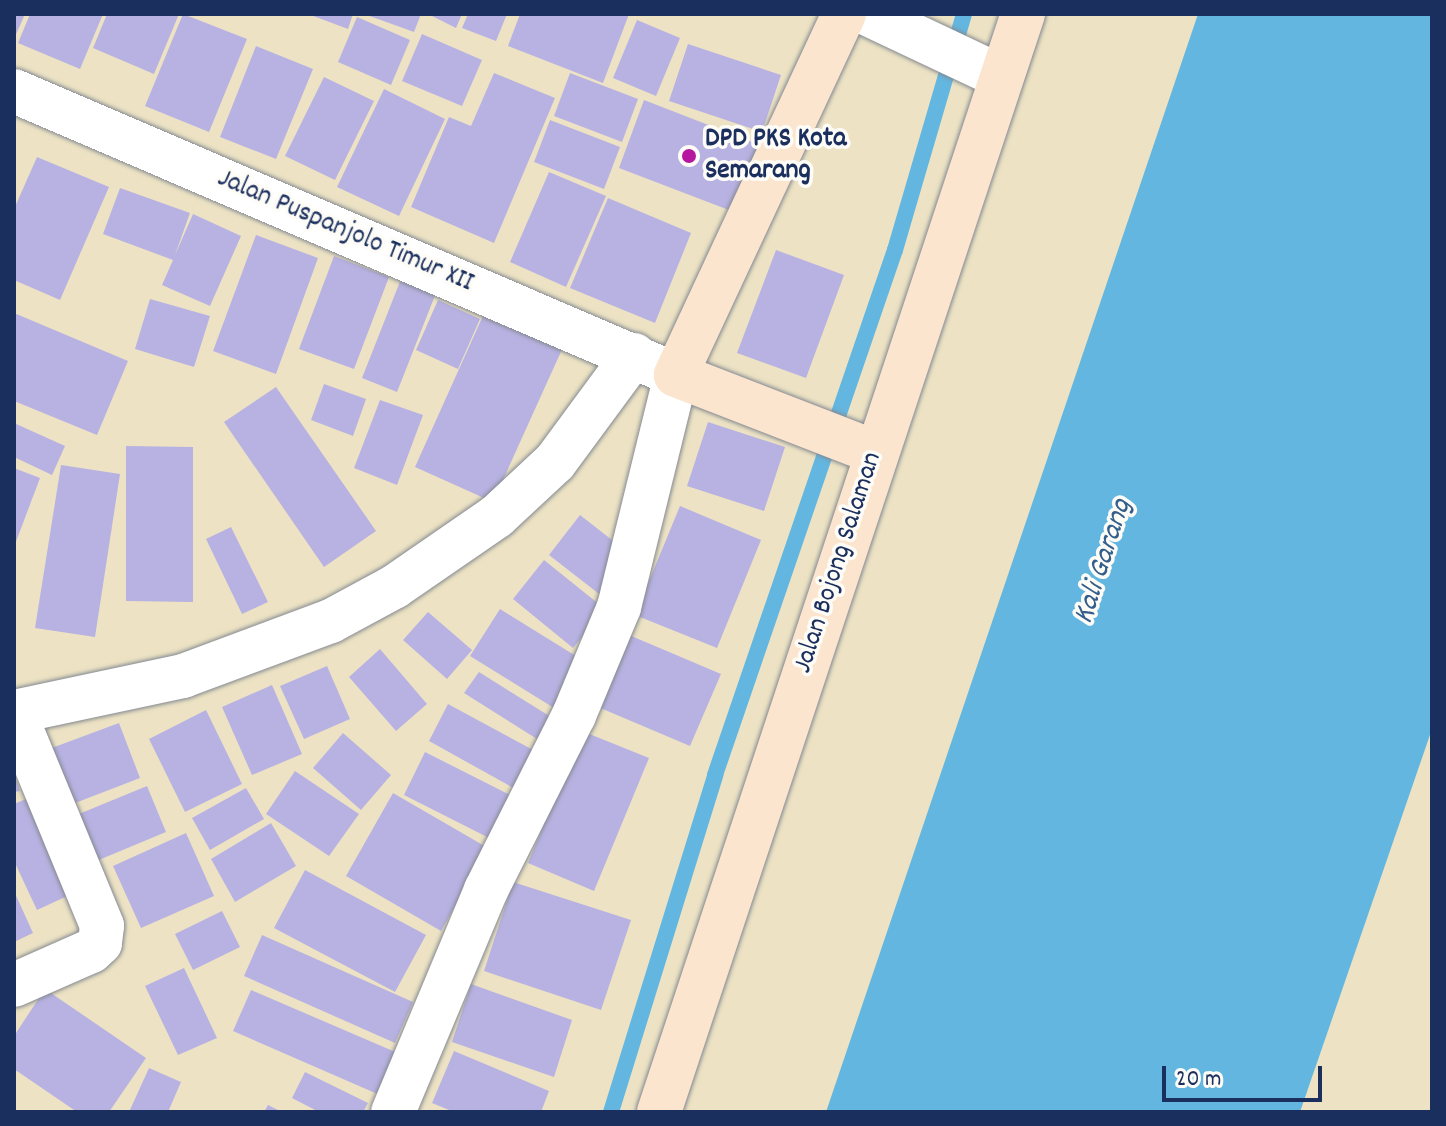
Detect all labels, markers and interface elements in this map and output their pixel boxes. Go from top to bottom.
place label: DPD PKS Kota Semarang [705,123,846,189]
marker: DPD PKS Kota Semarang [680,147,698,165]
street label: Jalan Puspanjolo Timur XII [212,163,478,301]
street label: Jalan Bojong Salaman [787,448,891,678]
water label: Kali Garang [1068,495,1142,629]
scale bar [1166,1050,1326,1100]
text: 20 m [1176,1063,1222,1097]

